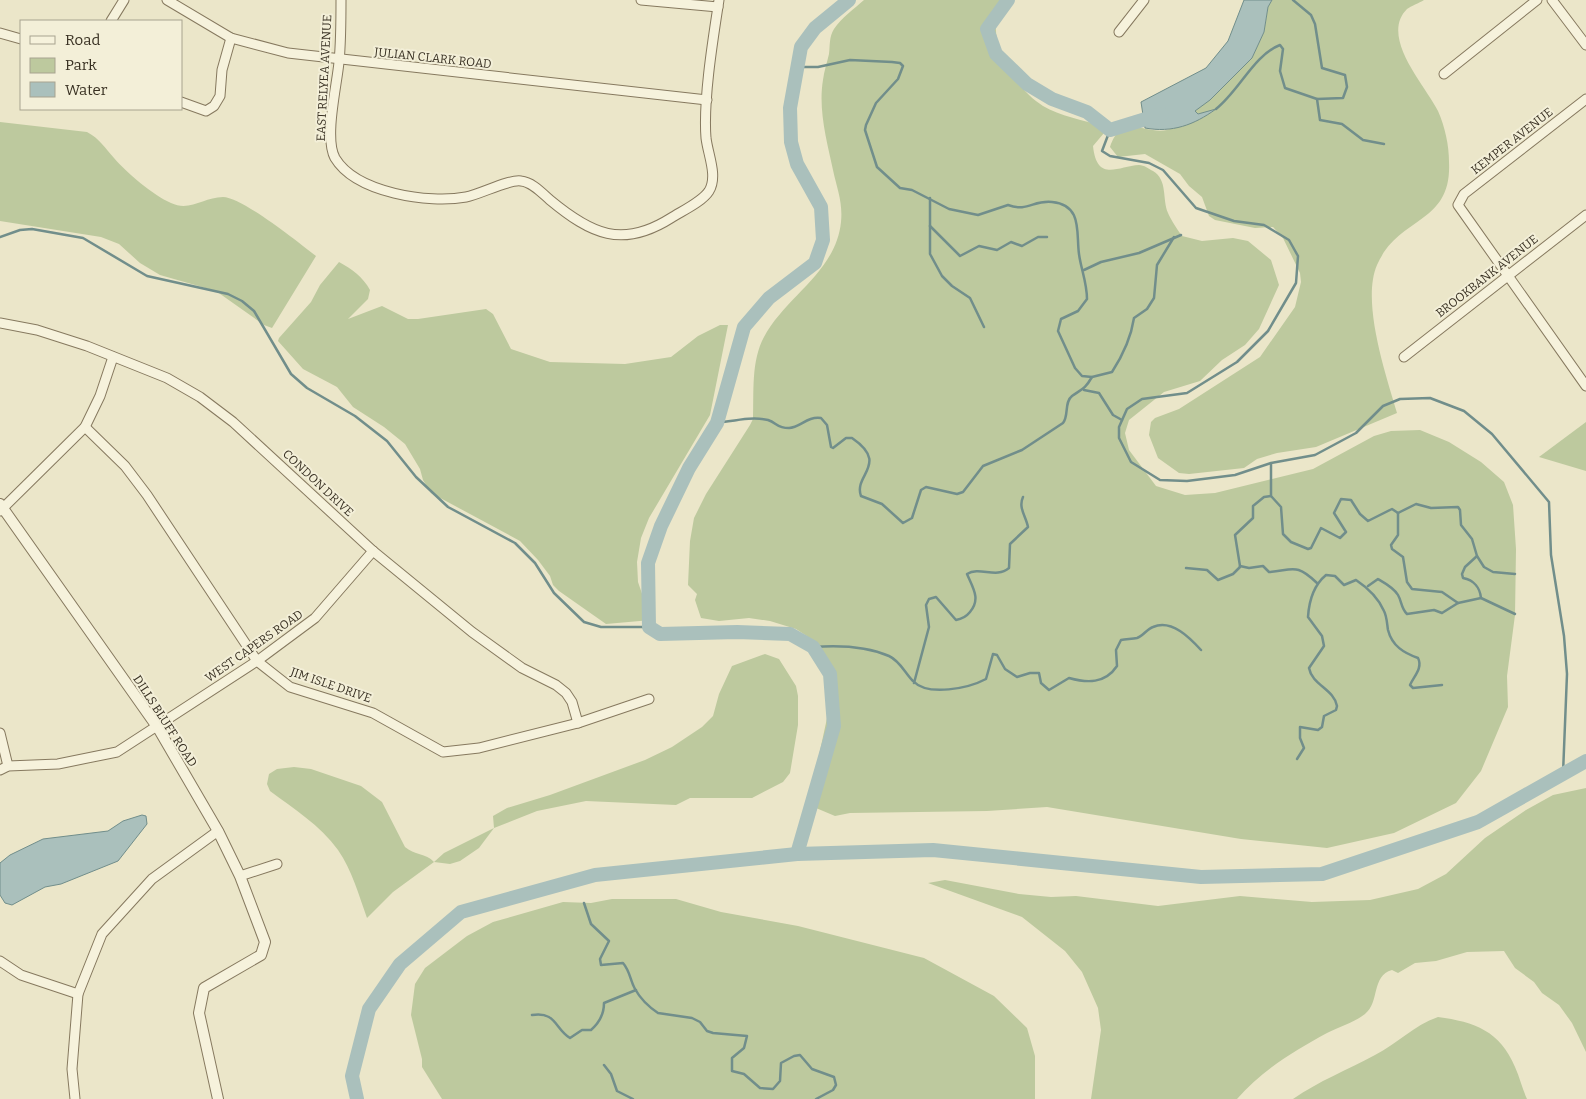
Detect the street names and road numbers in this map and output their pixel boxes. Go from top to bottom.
street label: EAST RELYEA AVENUE [314,14,334,142]
street label: JULIAN CLARK ROAD [373,45,492,71]
street label: KEMPER AVENUE [1468,105,1556,177]
street label: BROOKBANK AVENUE [1433,232,1541,320]
street label: CONDON DRIVE [280,447,356,519]
street label: WEST CAPERS ROAD [202,607,306,685]
street label: JIM ISLE DRIVE [288,664,373,705]
street label: DILLS BLUFF ROAD [130,673,200,769]

